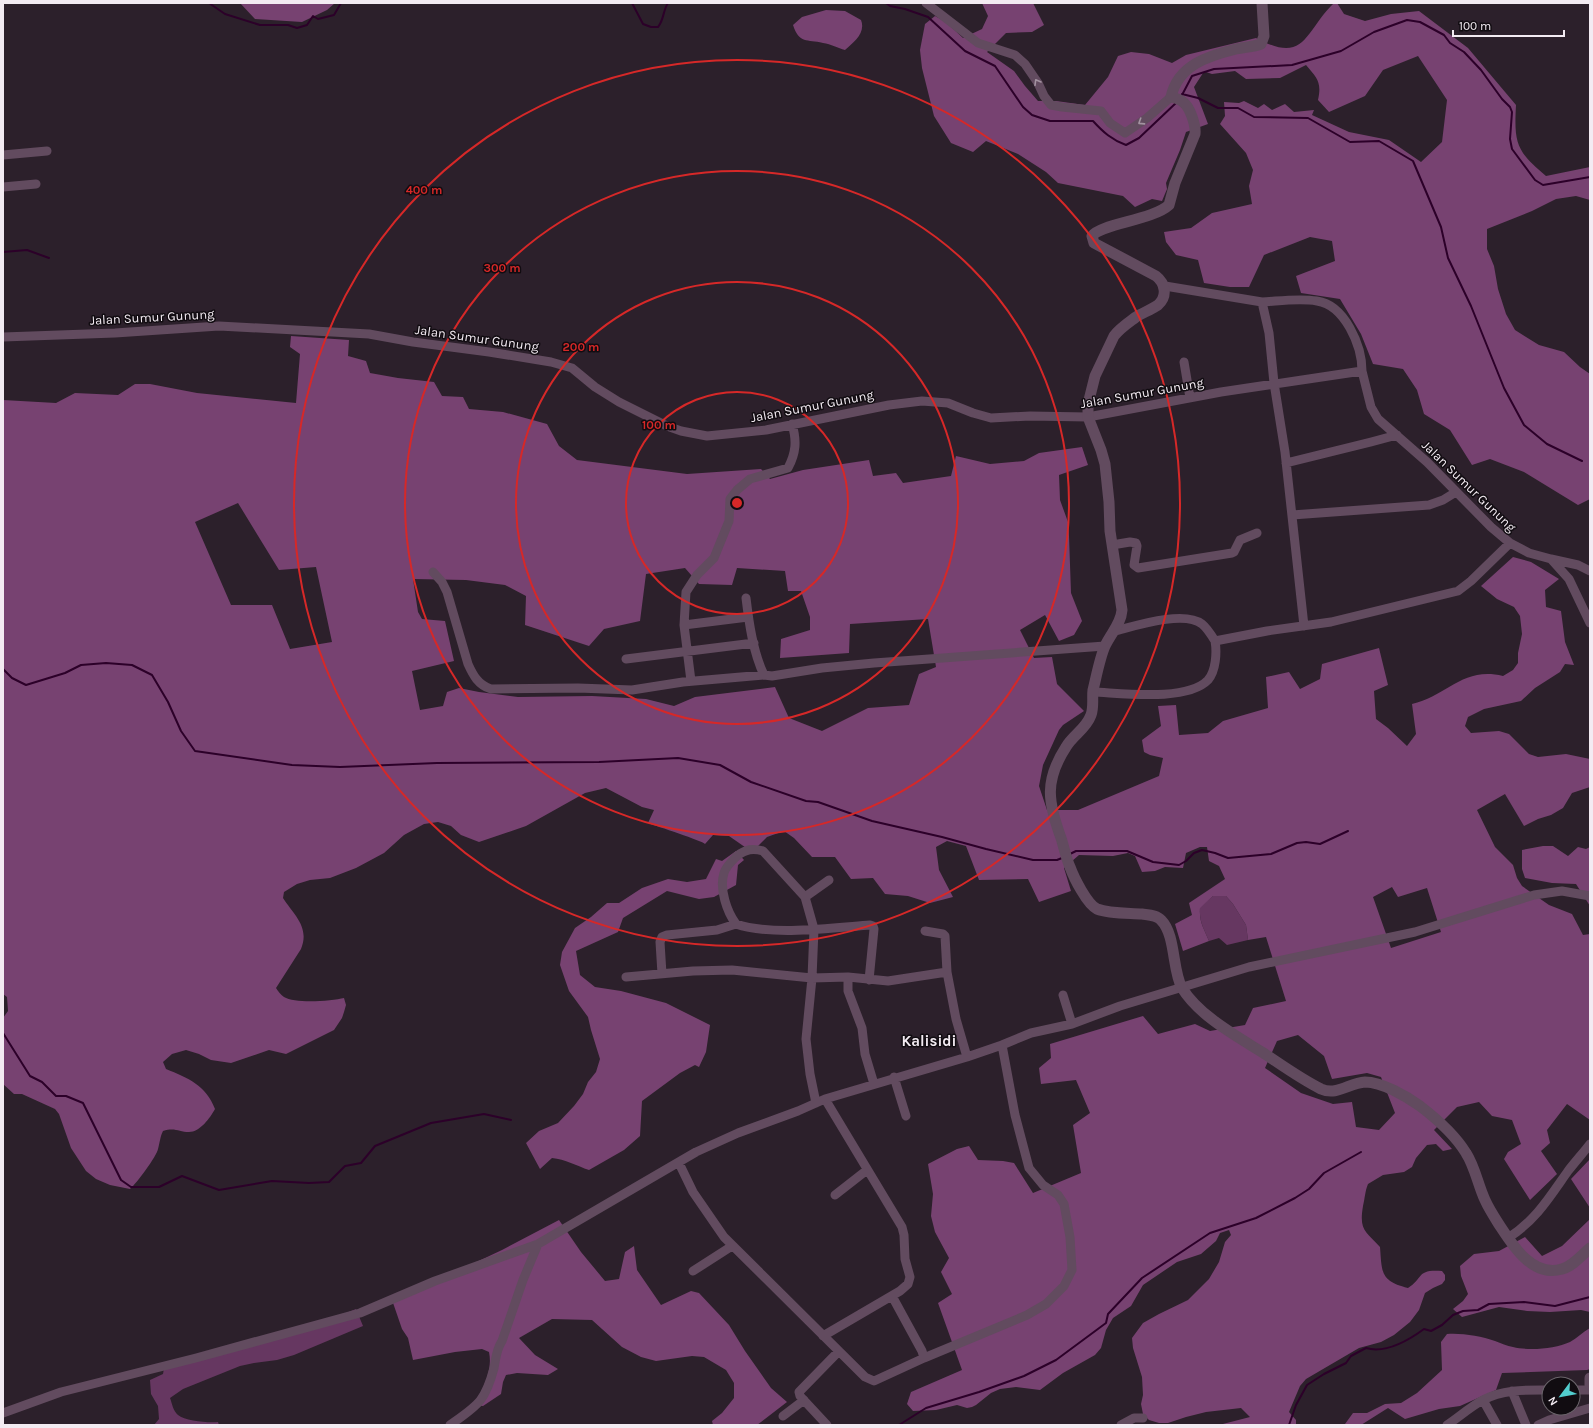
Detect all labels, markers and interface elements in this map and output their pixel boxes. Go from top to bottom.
scale bar [1453,12,1564,38]
text: 100 m [1459,19,1491,33]
one-way arrow [1034,79,1041,86]
one-way arrow [1139,117,1146,124]
text: 400 m [406,183,442,197]
text: 300 m [483,261,521,275]
street label: Jalan Sumur Gunung [89,306,215,328]
street label: Jalan Sumur Gunung [414,322,541,354]
text: 200 m [563,340,599,354]
street label: Jalan Sumur Gunung [1079,375,1205,411]
street label: Jalan Sumur Gunung [749,387,875,425]
text: 100 m [642,418,676,432]
street label: Jalan Sumur Gunung [1419,437,1520,535]
centre of rings [730,496,744,510]
district label: Kalisidi [901,1032,957,1050]
north arrow [1541,1376,1581,1416]
text: N [1545,1394,1561,1408]

